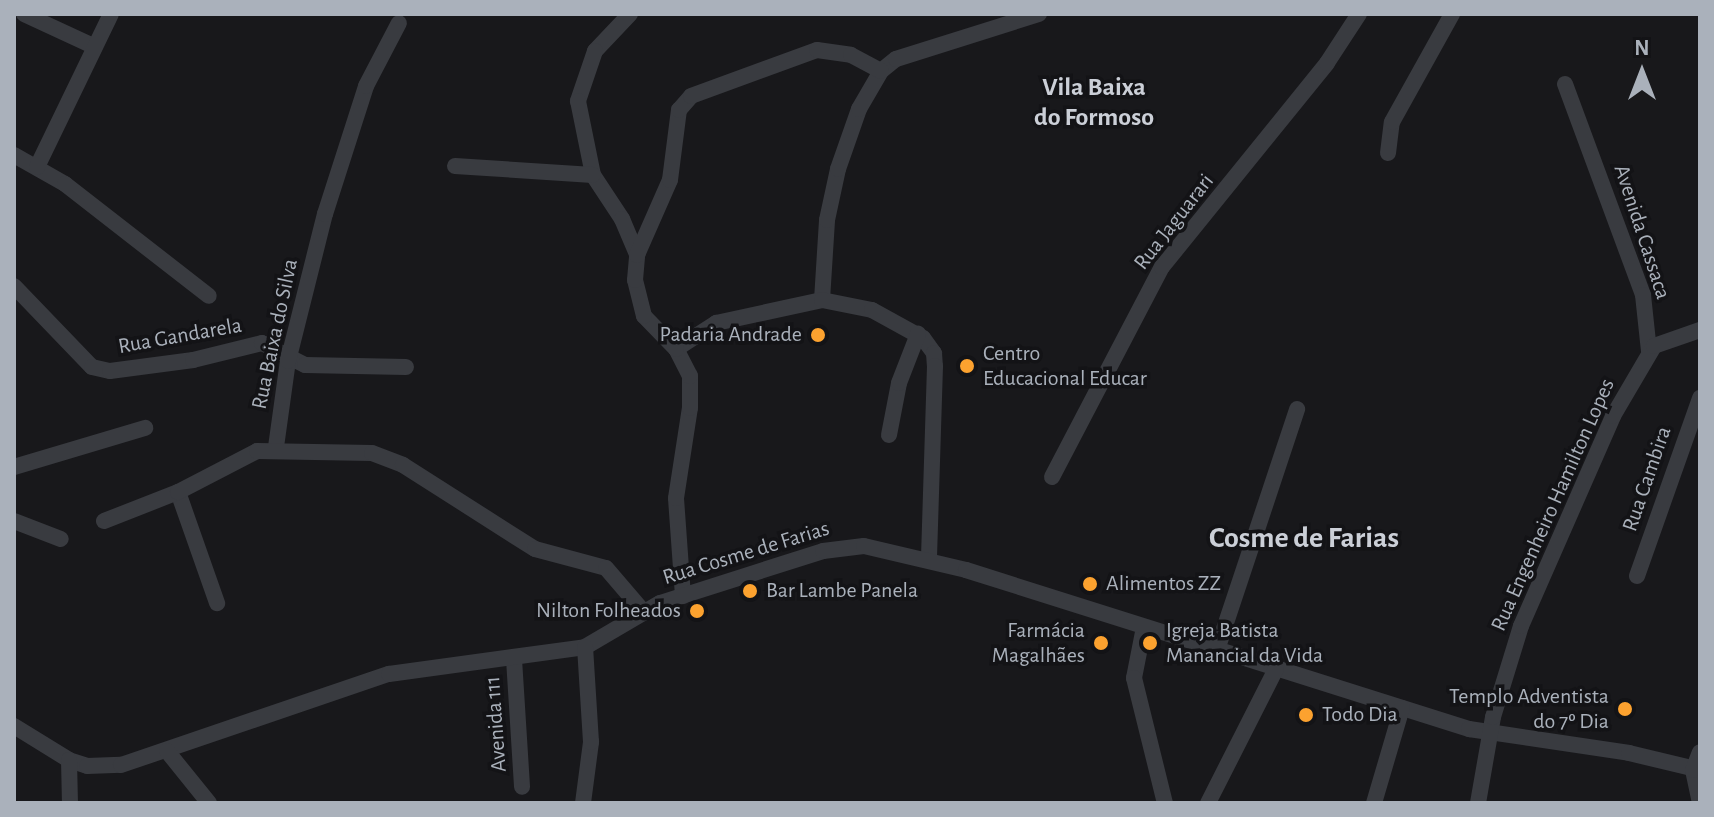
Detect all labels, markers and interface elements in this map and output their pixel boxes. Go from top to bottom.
north arrow [1602,32,1682,112]
text: N [1634,37,1650,59]
district label: Vila Baixa do Formoso [1034,72,1154,134]
street label: Avenida Cassaca [1608,161,1676,303]
street label: Rua Jaguarari [1128,169,1220,275]
street label: Rua Baixa do Silva [246,256,304,412]
street label: Rua Gandarela [116,312,244,360]
place label: Padaria Andrade [660,322,802,348]
marker: Padaria Andrade [809,326,827,344]
place label: Centro Educacional Educar [983,340,1147,392]
marker: Centro Educacional Educar [958,357,976,375]
street label: Rua Engenheiro Hamilton Lopes [1485,375,1621,635]
street label: Rua Cambira [1617,423,1677,535]
street label: Rua Cosme de Farias [659,515,833,591]
district label: Cosme de Farias [1209,520,1399,556]
place label: Alimentos ZZ [1106,571,1221,597]
marker: Alimentos ZZ [1081,575,1099,593]
place label: Bar Lambe Panela [766,578,918,604]
marker: Bar Lambe Panela [741,582,759,600]
place label: Nilton Folheados [536,598,681,624]
marker: Nilton Folheados [688,602,706,620]
place label: Farmácia Magalhães [992,617,1085,668]
place label: Igreja Batista Manancial da Vida [1166,617,1323,668]
marker: Farmácia Magalhães [1092,634,1110,652]
marker: Igreja Batista Manancial da Vida [1141,634,1159,652]
street label: Avenida 111 [479,675,513,773]
place label: Templo Adventista do 7º Dia [1449,683,1609,734]
marker: Templo Adventista do 7º Dia [1616,700,1634,718]
place label: Todo Dia [1322,702,1398,728]
marker: Todo Dia [1297,706,1315,724]

